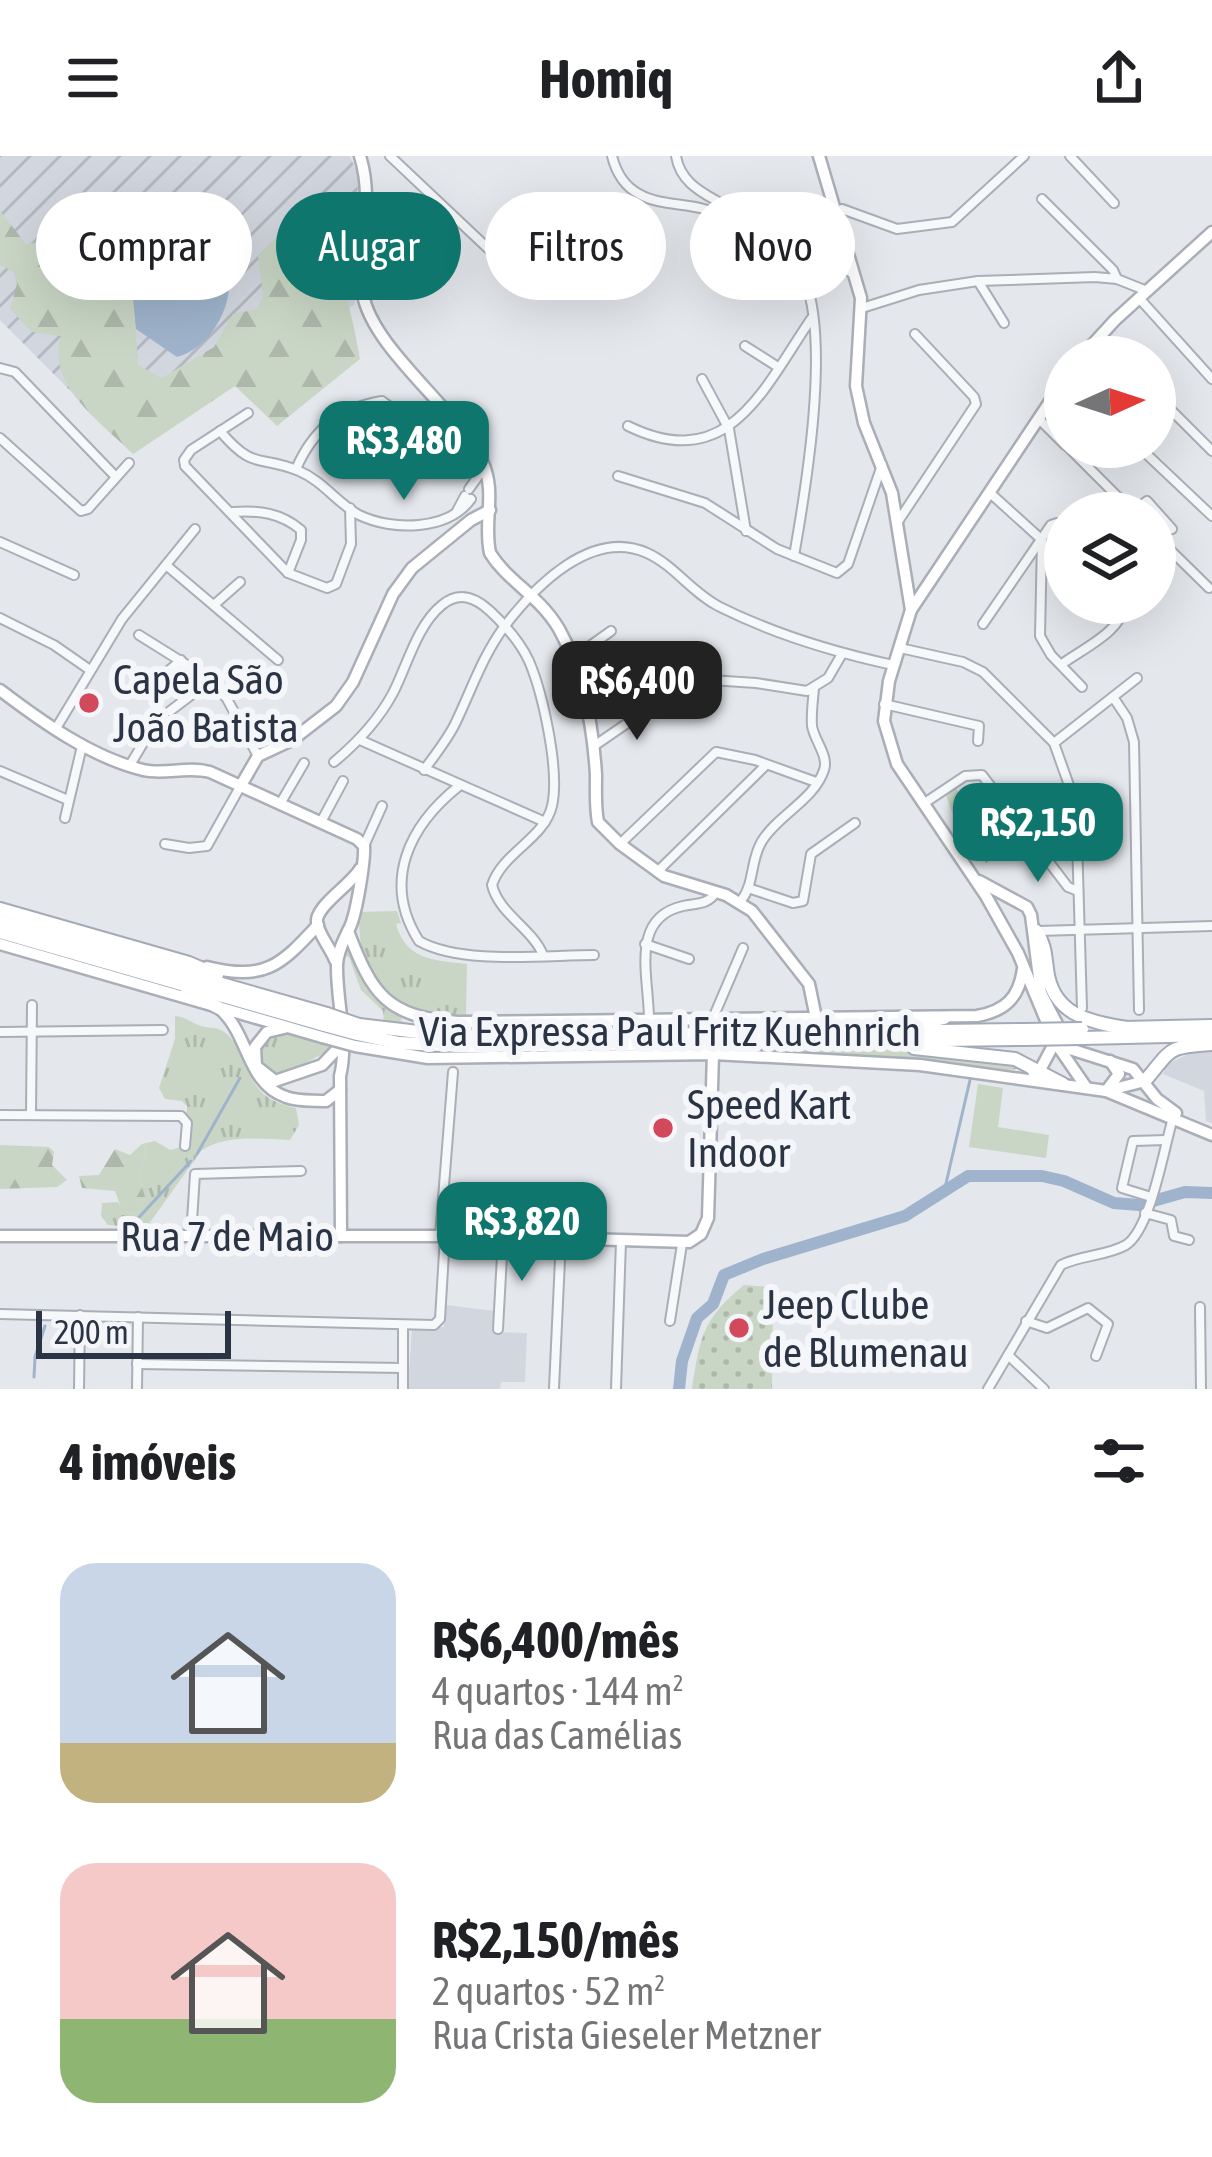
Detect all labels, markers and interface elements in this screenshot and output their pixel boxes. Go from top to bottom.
icon: menu [60,45,126,111]
icon: share [1086,45,1152,111]
text: Homiq [539,48,673,109]
chip: Comprar [36,192,252,300]
chip: Alugar [276,192,461,300]
chip: Filtros [485,192,666,300]
chip: Novo [690,192,855,300]
north arrow [1044,336,1176,468]
map controls [1044,336,1176,624]
pin: R$3,480 [293,401,515,503]
text: R$3,480 [346,418,462,462]
button: layers [1044,492,1176,624]
pin: R$6,400 [526,641,748,743]
place label: Capela São João Batista [113,655,299,751]
text: R$6,400 [579,658,695,702]
marker: Capela São João Batista [76,690,102,716]
pin: R$2,150 [927,783,1149,885]
text: R$2,150 [980,800,1096,844]
street label: Via Expressa Paul Fritz Kuehnrich [419,1007,921,1055]
place label: Speed Kart Indoor [687,1080,851,1176]
marker: Speed Kart Indoor [650,1115,676,1141]
pin: R$3,820 [411,1182,633,1284]
text: R$3,820 [464,1199,580,1243]
street label: Rua 7 de Maio [120,1212,334,1260]
place label: Jeep Clube de Blumenau [763,1280,969,1376]
scale bar [36,1305,231,1358]
text: 200 m [54,1313,129,1351]
marker: Jeep Clube de Blumenau [726,1315,752,1341]
icon: filters [1086,1428,1152,1494]
text: 4 imóveis [60,1432,236,1491]
text: R$6,400/mês [432,1610,679,1669]
icon: home [156,1611,300,1755]
text: 4 quartos · 144 m² [432,1669,684,1713]
text: Rua das Camélias [432,1713,682,1757]
text: R$2,150/mês [432,1910,679,1969]
icon: home [156,1911,300,2055]
text: 2 quartos · 52 m² [432,1969,665,2013]
text: Rua Crista Gieseler Metzner [432,2013,821,2057]

